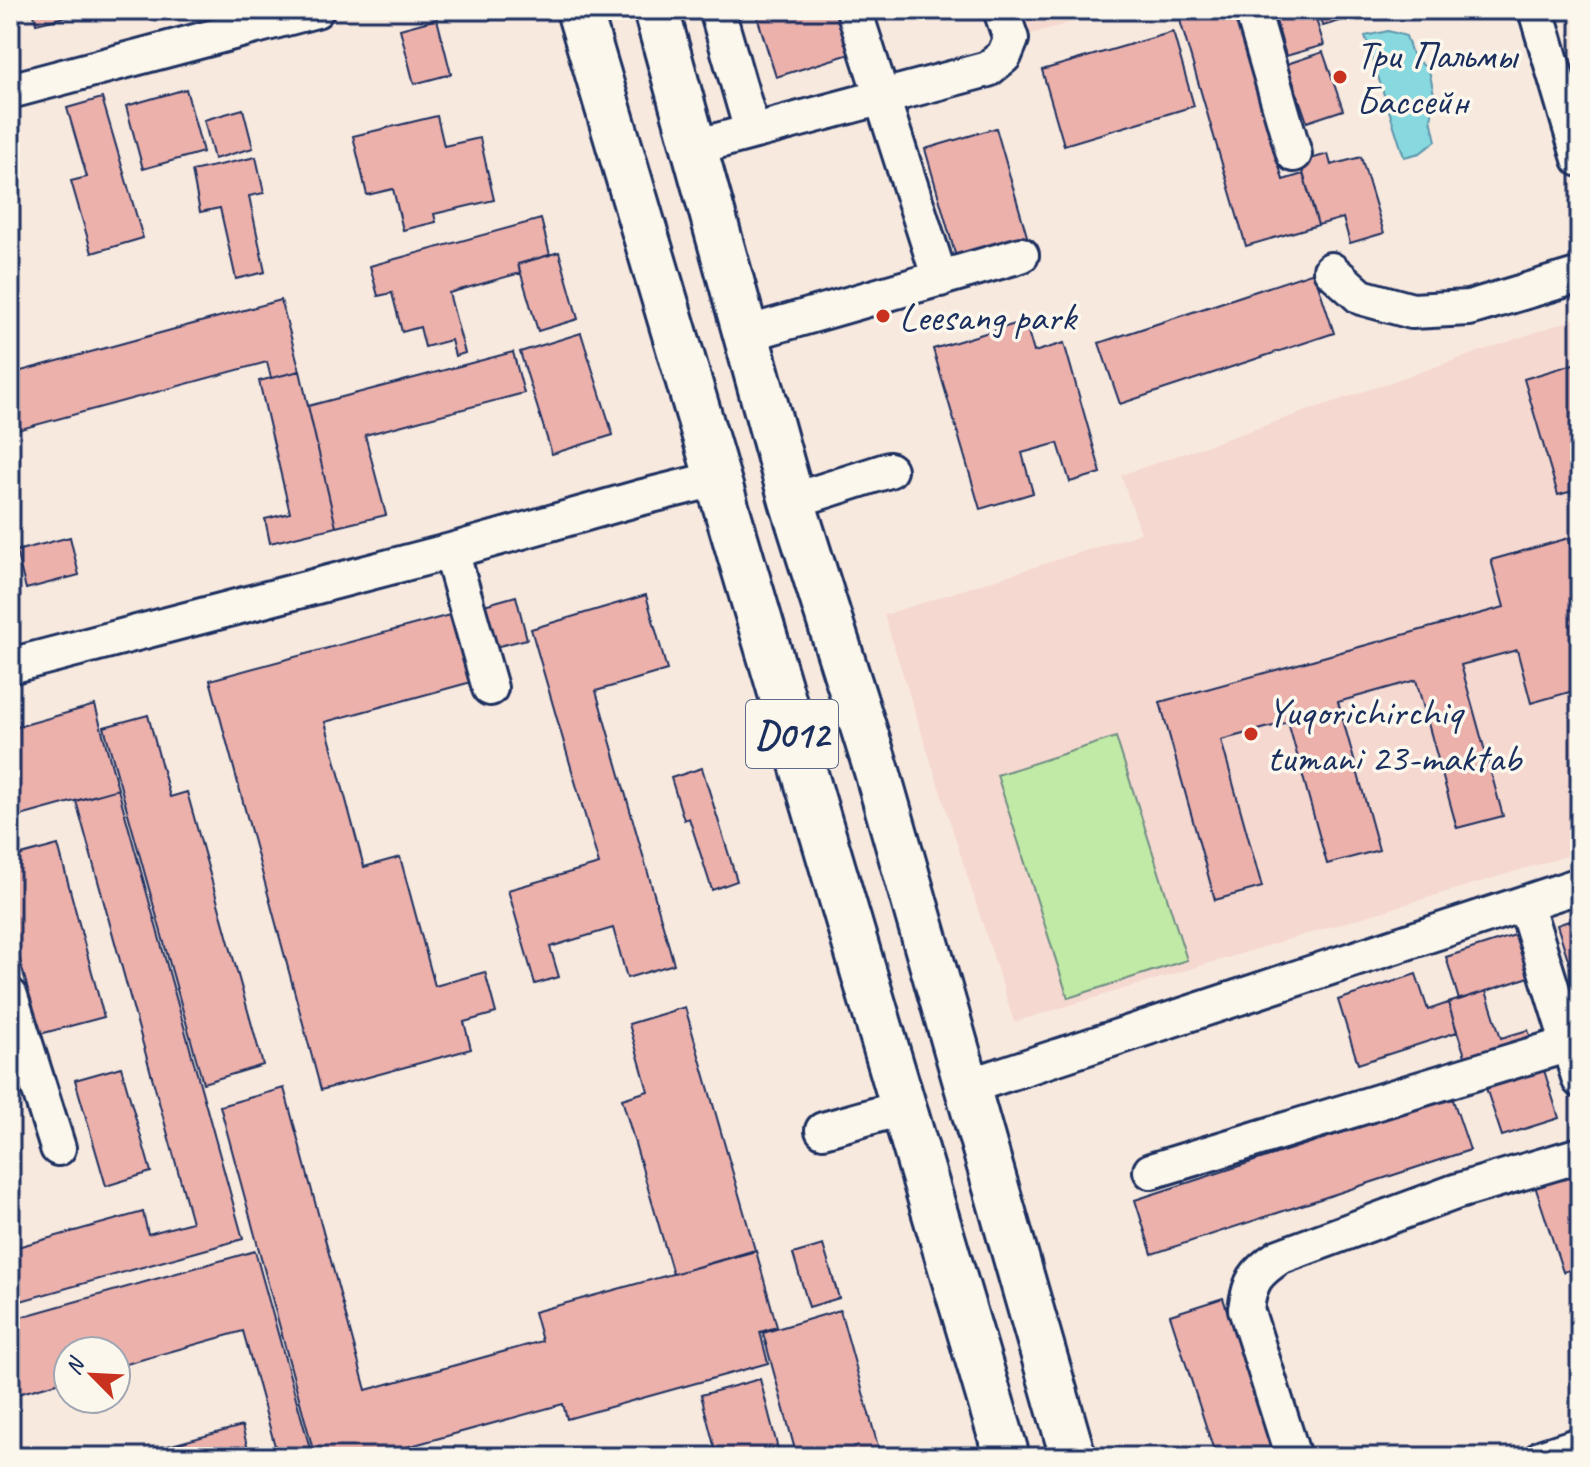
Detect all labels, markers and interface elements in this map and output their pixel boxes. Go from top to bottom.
place label: Три Пальмы Бассейн [1356,30,1519,126]
marker: Три Пальмы Бассейн [1331,68,1349,86]
place label: Leesang park [899,292,1078,342]
marker: Leesang park [874,307,892,325]
place label: Yuqorichirchiq tumani 23-maktab [1267,687,1524,783]
road number: D012 [746,700,838,768]
marker: Yuqorichirchiq tumani 23-maktab [1242,725,1260,743]
north arrow [52,1335,132,1415]
text: N [59,1352,92,1379]

